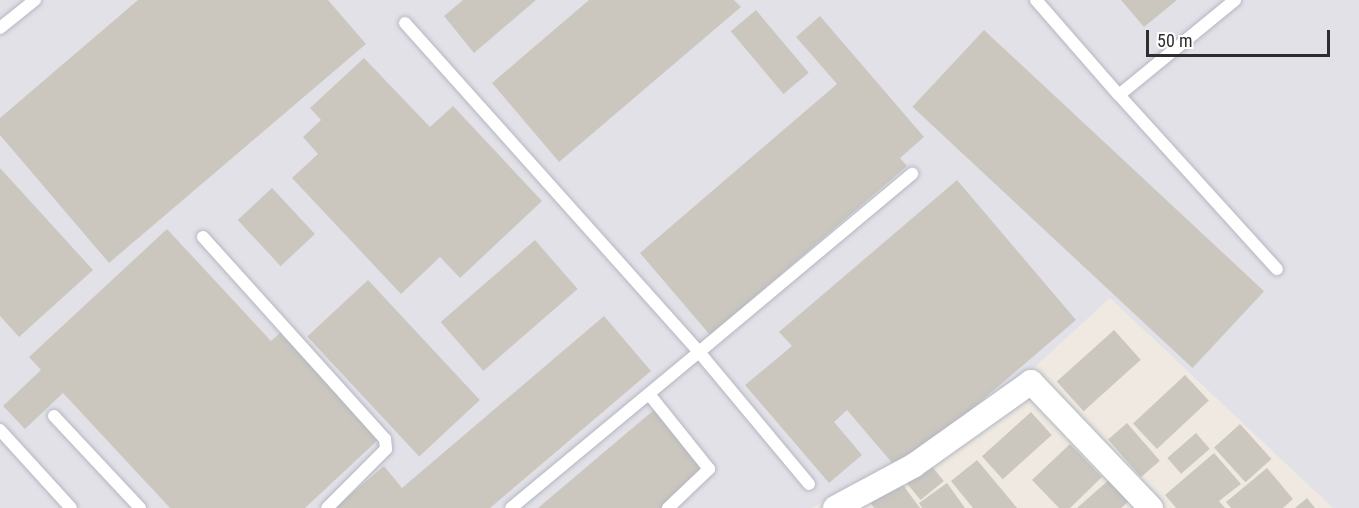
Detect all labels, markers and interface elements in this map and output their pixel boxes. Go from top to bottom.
scale bar [1149,18,1334,56]
text: 50 m [1157,30,1192,51]

